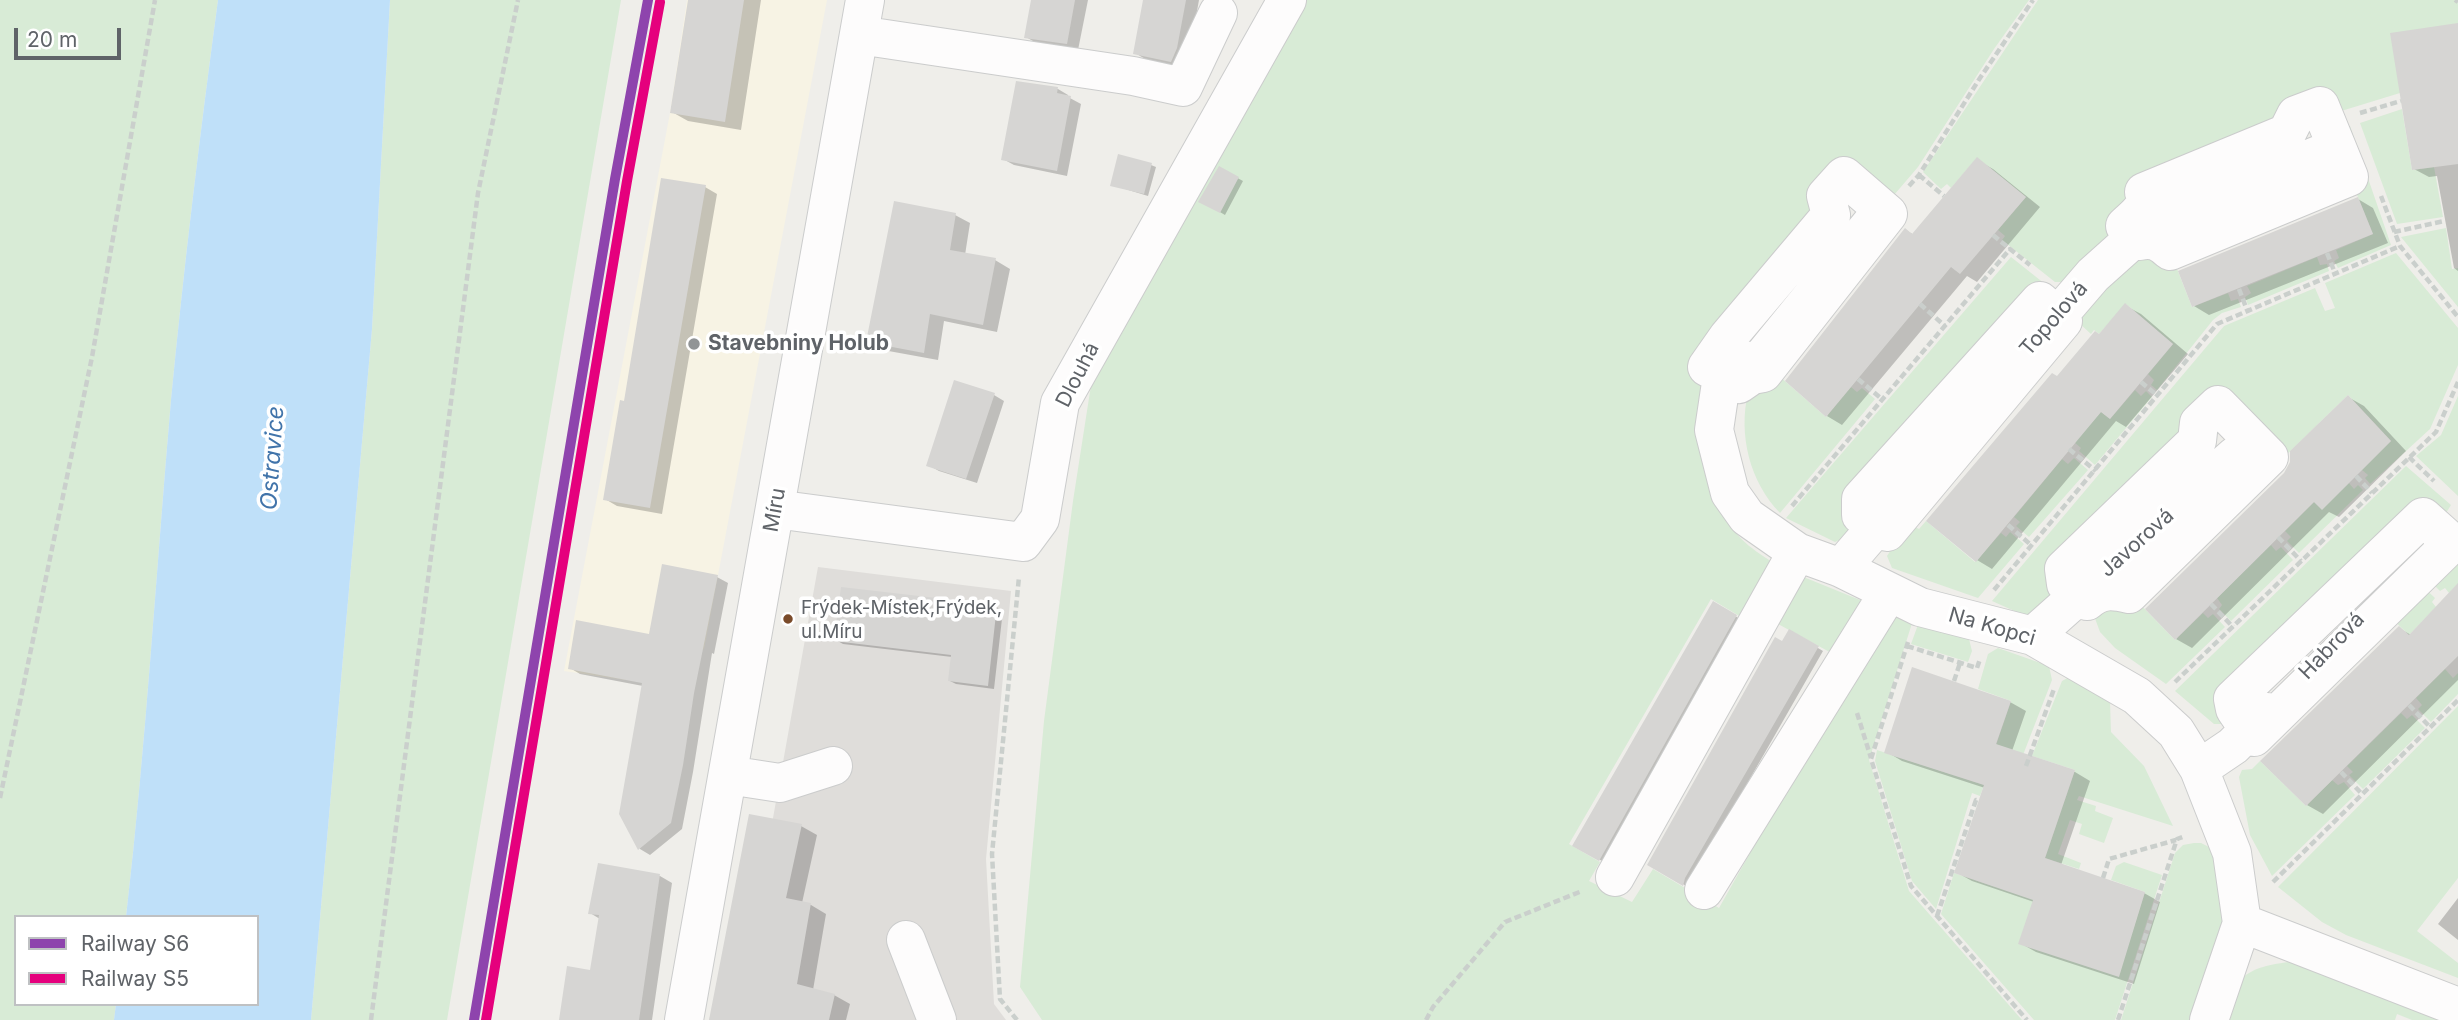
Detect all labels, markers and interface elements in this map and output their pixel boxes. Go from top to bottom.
scale bar [18,14,124,58]
text: 20 m [27,27,77,52]
street label: Topolová [2015,277,2093,361]
place label: Stavebniny Holub [708,331,889,357]
marker: Stavebniny Holub [686,336,702,352]
street label: Dlouhá [1051,338,1105,412]
water label: Ostravice [256,405,290,511]
street label: Míru [759,486,791,534]
street label: Javorová [2095,503,2179,583]
place label: Frýdek-Místek,Frýdek, ul.Míru [801,597,1002,641]
street label: Na Kopci [1946,603,2038,651]
street label: Habrová [2294,607,2370,685]
marker: Frýdek-Místek,Frýdek, ul.Míru [781,612,795,626]
legend [14,915,259,1006]
text: Railway S6 [81,931,189,956]
text: Railway S5 [81,966,189,991]

